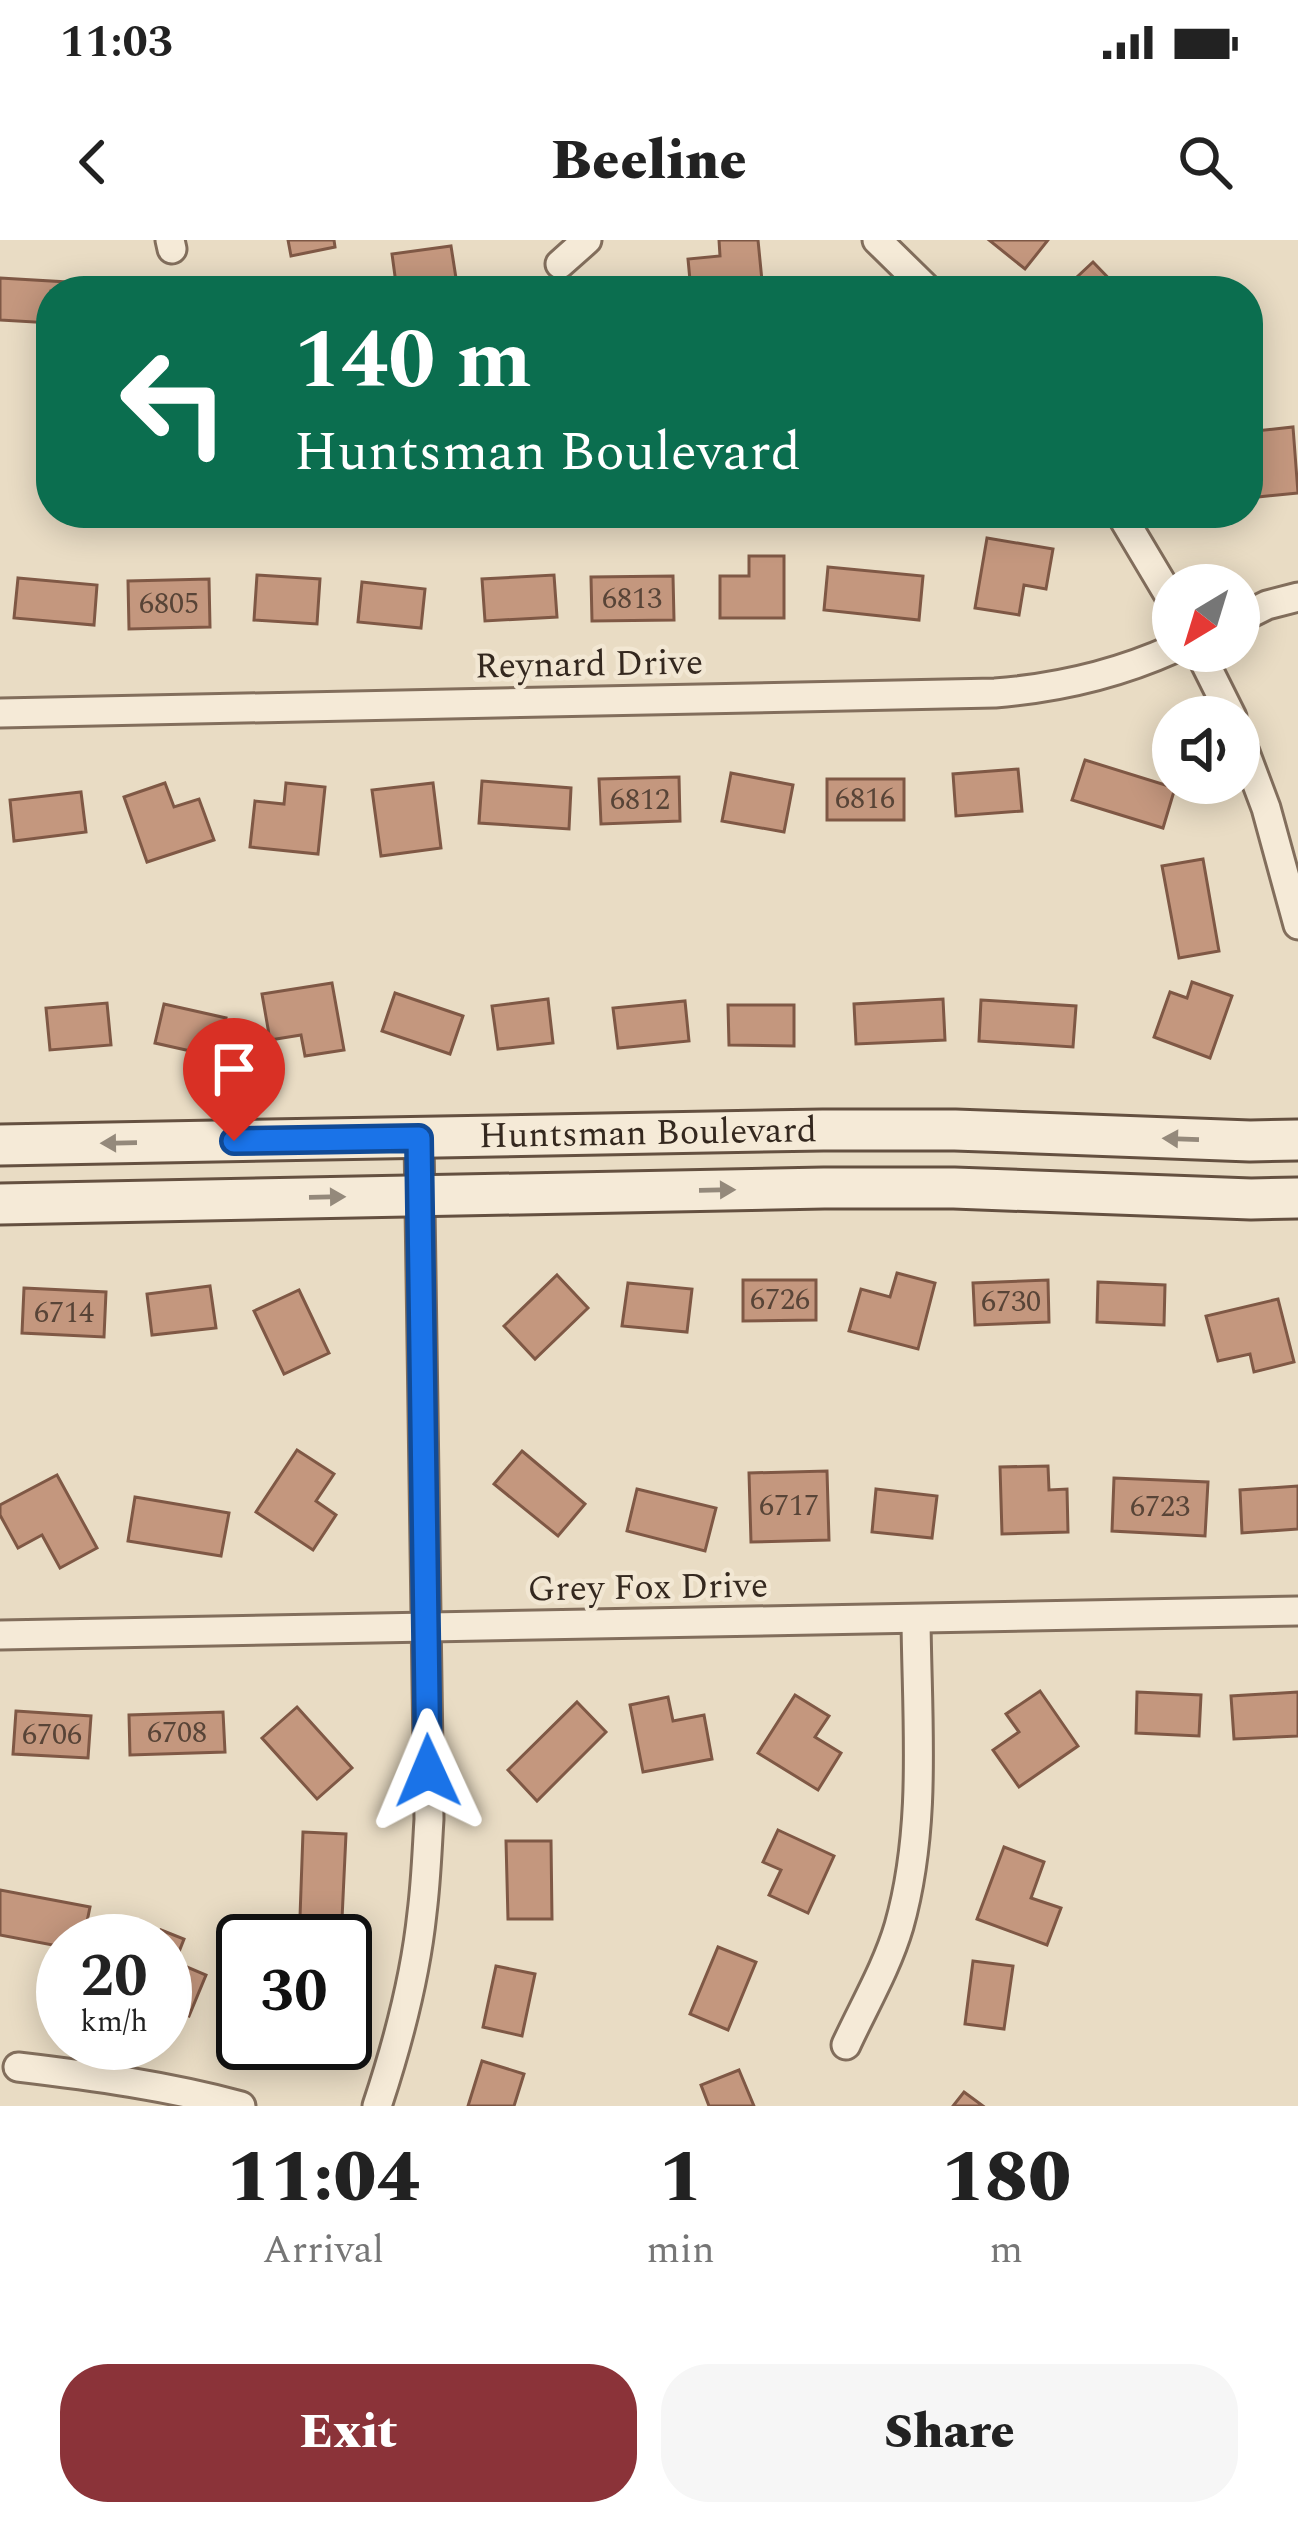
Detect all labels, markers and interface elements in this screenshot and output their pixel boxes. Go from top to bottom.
text: 11:03 [60,8,173,77]
text: Beeline [551,121,747,203]
icon: back [60,129,126,195]
icon: search [1172,129,1238,195]
text: 140 m [294,297,532,425]
icon: left [96,324,252,480]
text: Huntsman Boulevard [294,412,801,494]
north arrow [1152,564,1260,672]
map controls [1152,564,1260,804]
house number: 6813 [602,576,662,622]
house number: 6805 [139,581,199,627]
street label: Reynard Drive [474,636,704,694]
button: sound [1152,696,1260,804]
house number: 6816 [835,776,895,822]
house number: 6812 [610,777,670,823]
pin [183,1018,285,1141]
icon: arrive [201,1036,267,1102]
street label: Huntsman Boulevard [478,1103,817,1164]
one-way arrow [1161,1129,1199,1148]
one-way arrow [99,1133,137,1153]
one-way arrow [699,1181,737,1200]
one-way arrow [309,1188,347,1207]
house number: 6726 [750,1277,810,1323]
house number: 6730 [981,1279,1041,1325]
house number: 6714 [34,1290,94,1336]
house number: 6717 [759,1483,819,1529]
house number: 6723 [1130,1484,1190,1530]
street label: Grey Fox Drive [527,1558,769,1618]
position arrow [365,1708,491,1834]
house number: 6708 [147,1710,207,1756]
house number: 6706 [22,1712,82,1758]
speed limit sign: 30 [216,1914,372,2070]
text: 20 [80,1931,148,2023]
text: km/h [80,1999,148,2045]
text: 11:04 [227,2124,420,2233]
text: 1 [659,2124,702,2233]
text: 180 [942,2124,1071,2233]
text: Arrival [263,2221,384,2280]
text: min [647,2221,715,2280]
text: m [990,2221,1023,2280]
button: Exit [60,2364,637,2502]
button: Share [661,2364,1238,2502]

